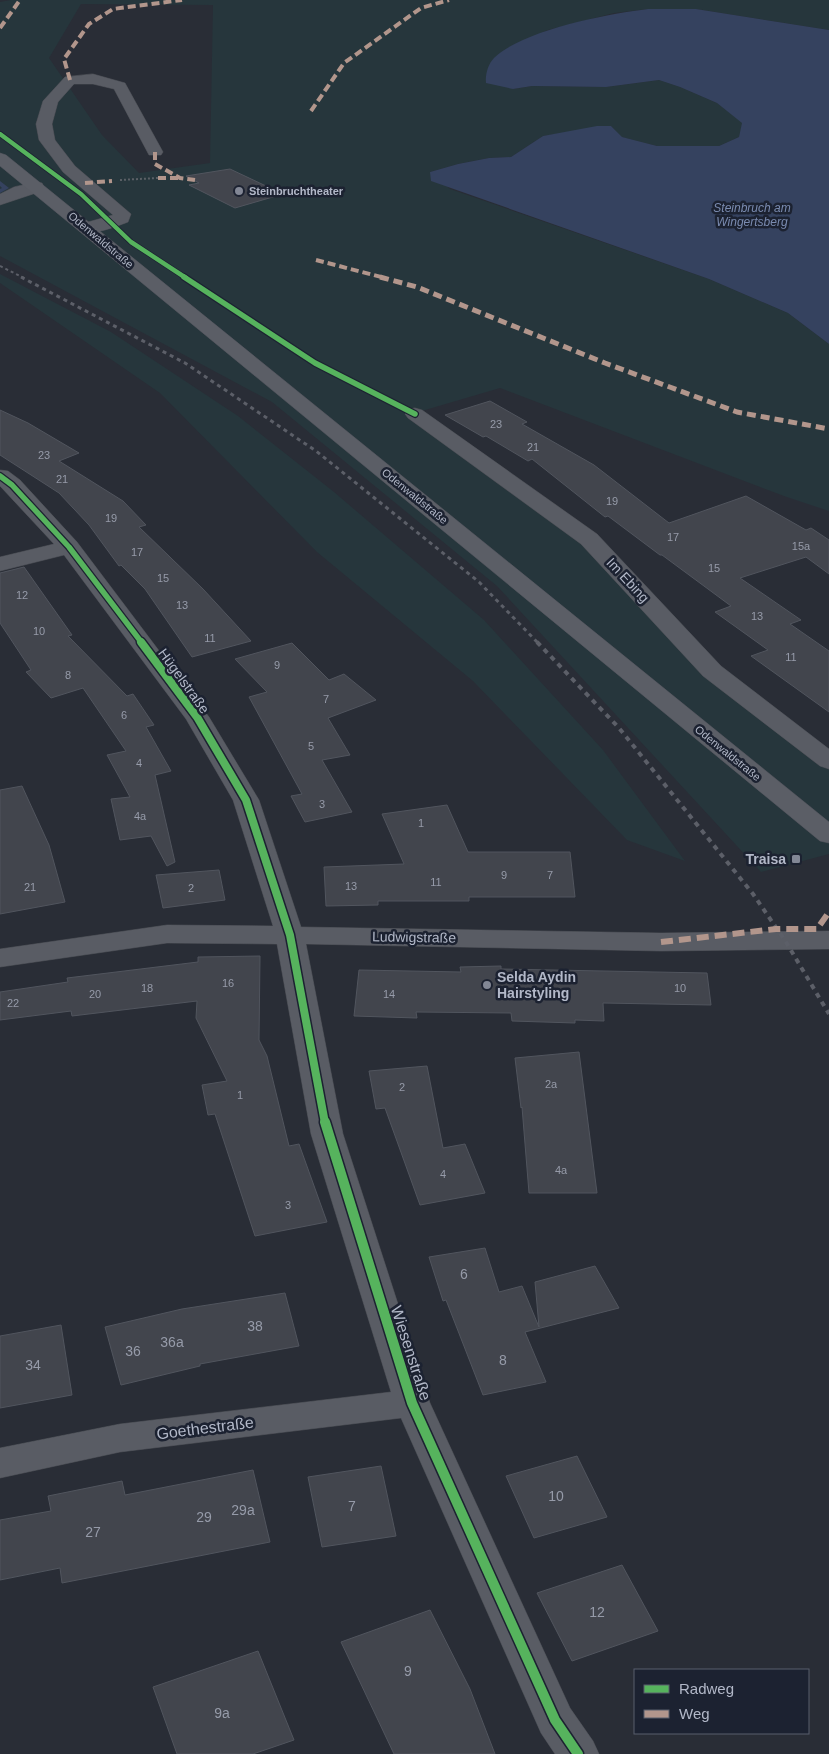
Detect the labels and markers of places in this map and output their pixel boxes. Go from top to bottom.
marker: Steinbruchtheater [233,185,245,197]
place label: Steinbruchtheater [249,185,344,197]
place label: Traisa [746,851,786,867]
marker: Traisa [790,853,802,865]
place label: Selda Aydin Hairstyling [497,969,576,1001]
marker: Selda Aydin Hairstyling [481,979,493,991]

